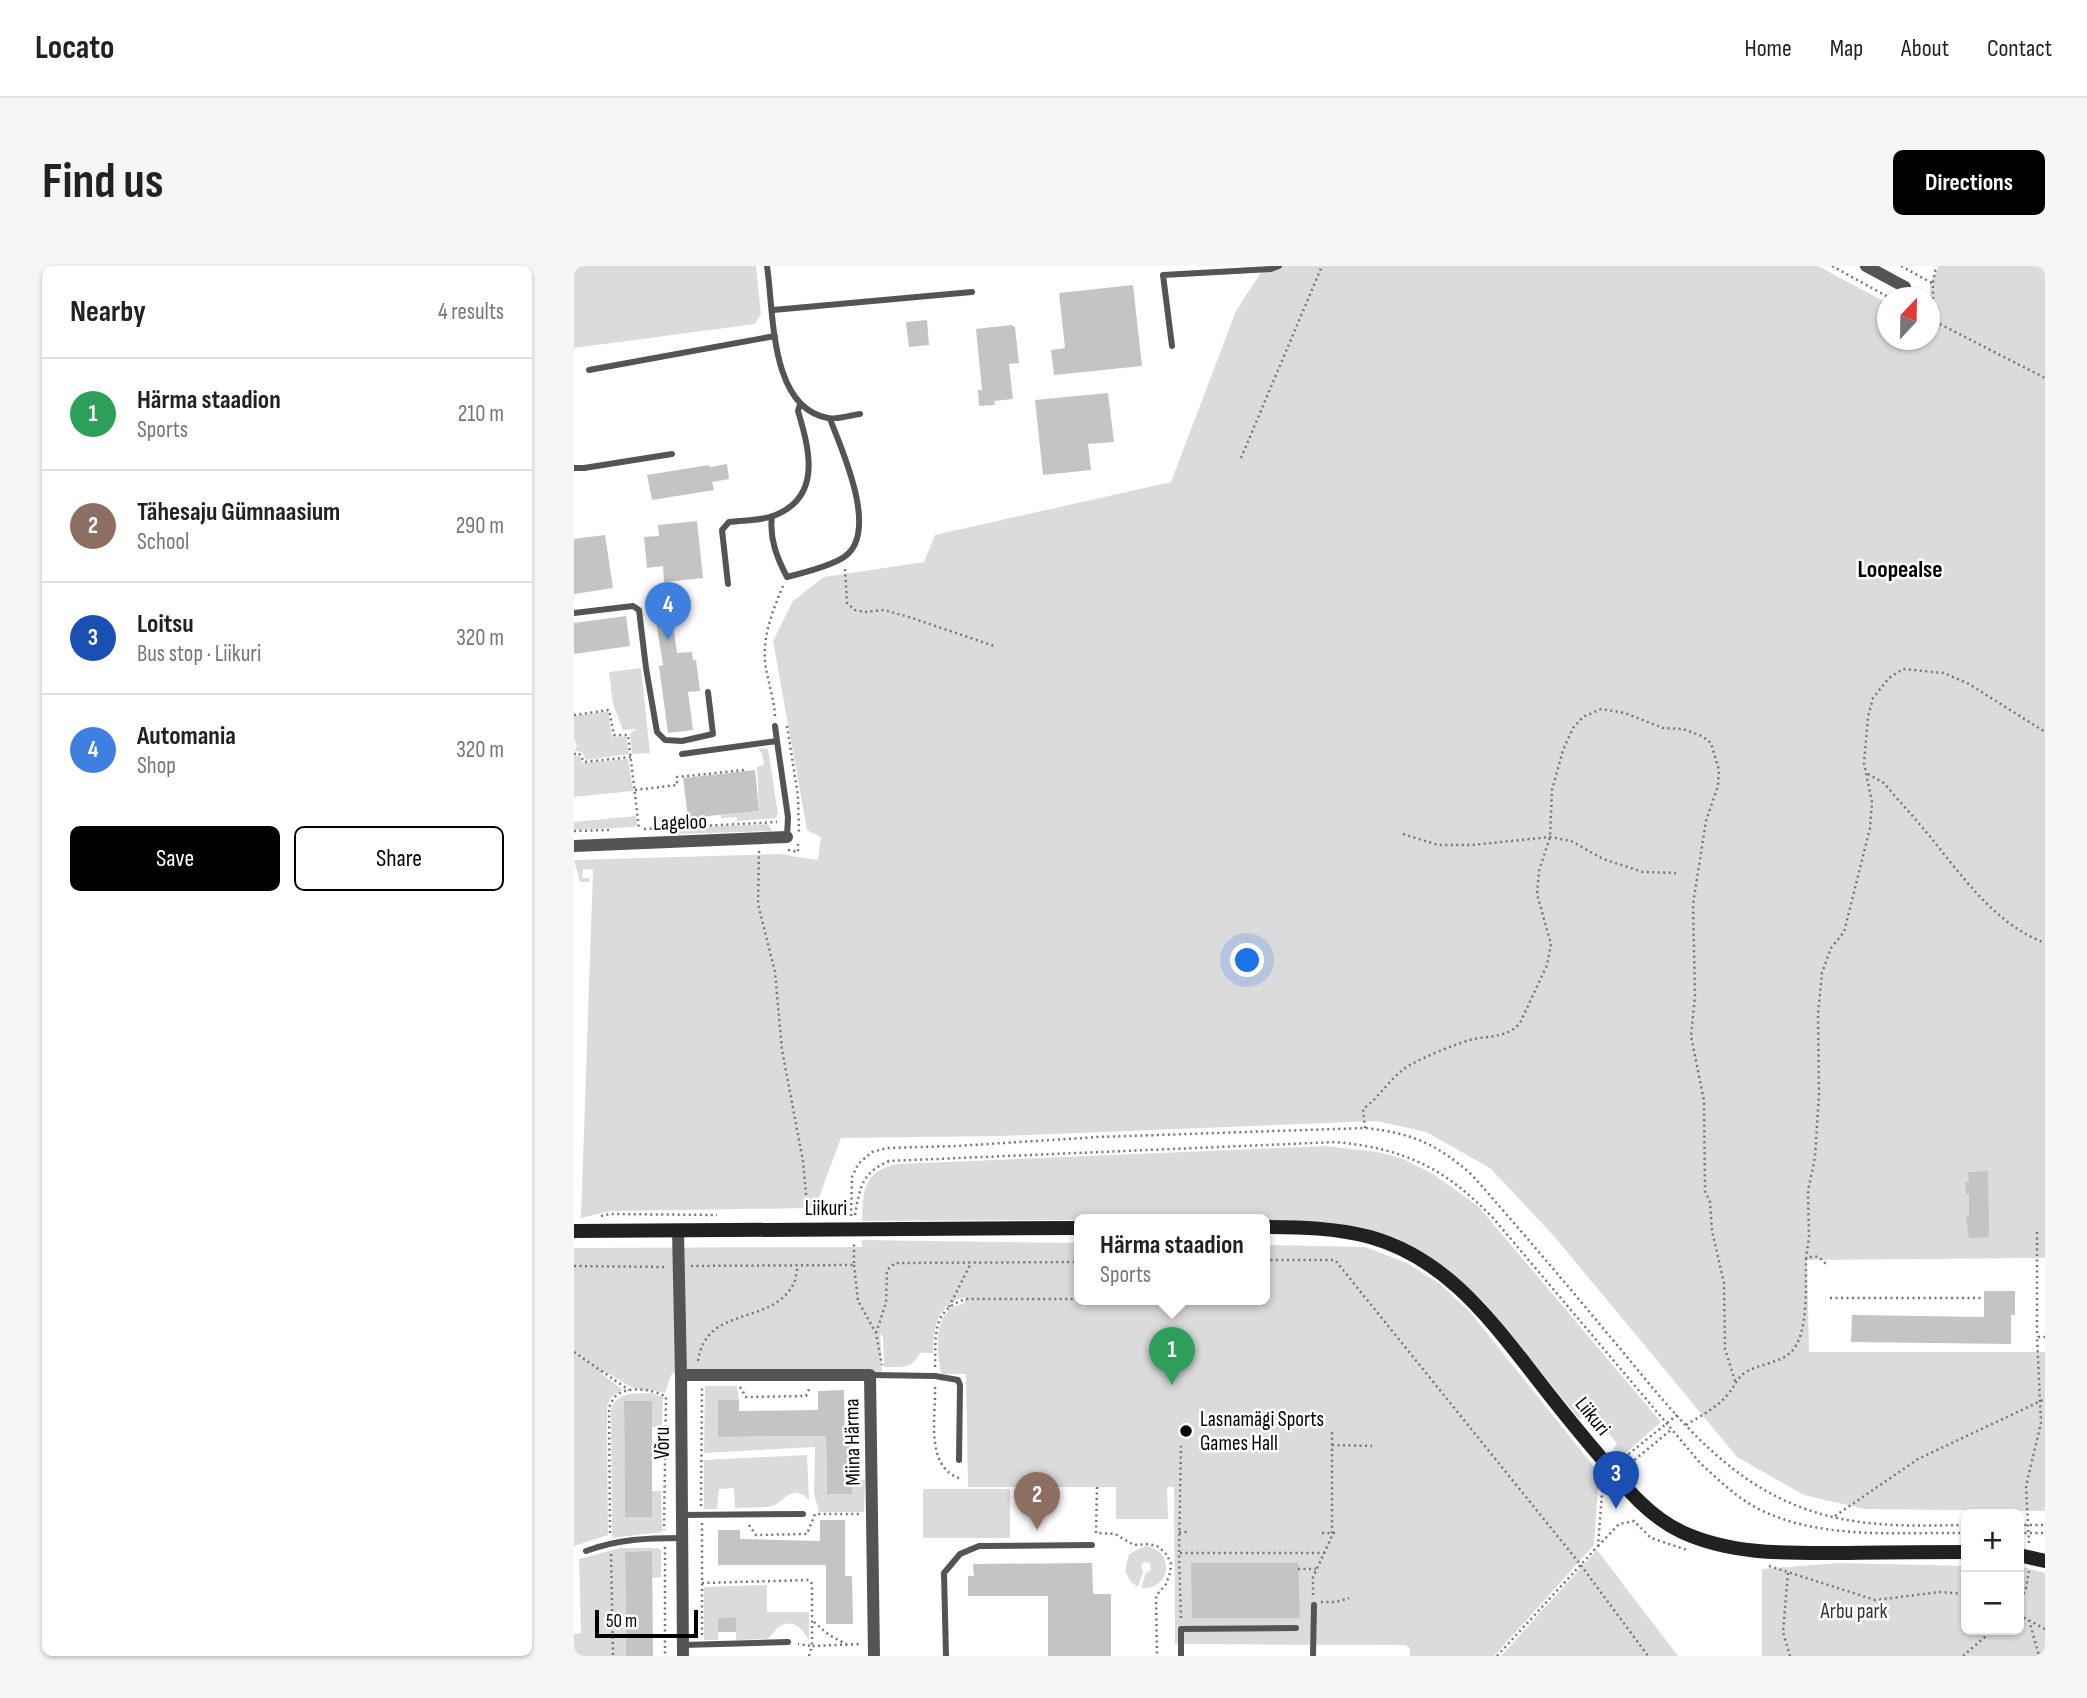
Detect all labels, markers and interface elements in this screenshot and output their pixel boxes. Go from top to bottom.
text: Locato [35,28,114,68]
text: Home [1744,34,1792,63]
text: Map [1830,34,1863,63]
text: About [1901,34,1949,63]
text: Contact [1987,34,2052,63]
button: Directions [1893,150,2045,215]
text: Find us [42,153,164,212]
north arrow [1877,287,1940,350]
text: Nearby [70,294,146,330]
text: 4 results [438,298,504,326]
text: Härma staadion [137,385,281,416]
text: 1 [88,400,98,428]
text: 210 m [458,400,504,428]
text: Sports [137,416,188,444]
text: Tähesaju Gümnaasium [137,497,340,528]
text: 2 [88,512,98,540]
text: 290 m [456,512,504,540]
text: School [137,528,189,556]
district label: Loopealse [1857,555,1943,584]
pin: 4 [645,582,691,640]
text: Loitsu [137,609,194,640]
text: 3 [88,624,98,652]
text: 320 m [456,624,504,652]
text: Bus stop · Liikuri [137,640,261,668]
text: Automania [137,721,236,752]
text: 4 [88,736,98,764]
text: 320 m [456,736,504,764]
text: Shop [137,752,176,780]
street label: Lageloo [653,809,707,836]
button: Save [70,826,280,891]
button: Share [294,826,504,891]
your location [1230,943,1264,977]
street label: Liikuri [805,1196,847,1221]
popup [1074,1214,1270,1305]
text: Härma staadion [1100,1230,1244,1261]
text: Sports [1100,1261,1151,1289]
pin: 1 [1149,1327,1195,1385]
street label: Liikuri [1570,1392,1616,1441]
street label: Miina Härma [839,1398,866,1486]
place label: Lasnamägi Sports Games Hall [1200,1407,1324,1456]
marker: Lasnamägi Sports Games Hall [1178,1423,1194,1439]
street label: Võru [650,1427,675,1459]
pin: 3 [1593,1451,1639,1509]
pin: 2 [1014,1472,1060,1530]
map controls [1961,1509,2024,1635]
button: + [1961,1509,2024,1572]
button: − [1961,1572,2024,1635]
park label: Arbu park [1819,1599,1888,1624]
scale bar [595,1607,698,1639]
text: 50 m [606,1610,637,1633]

